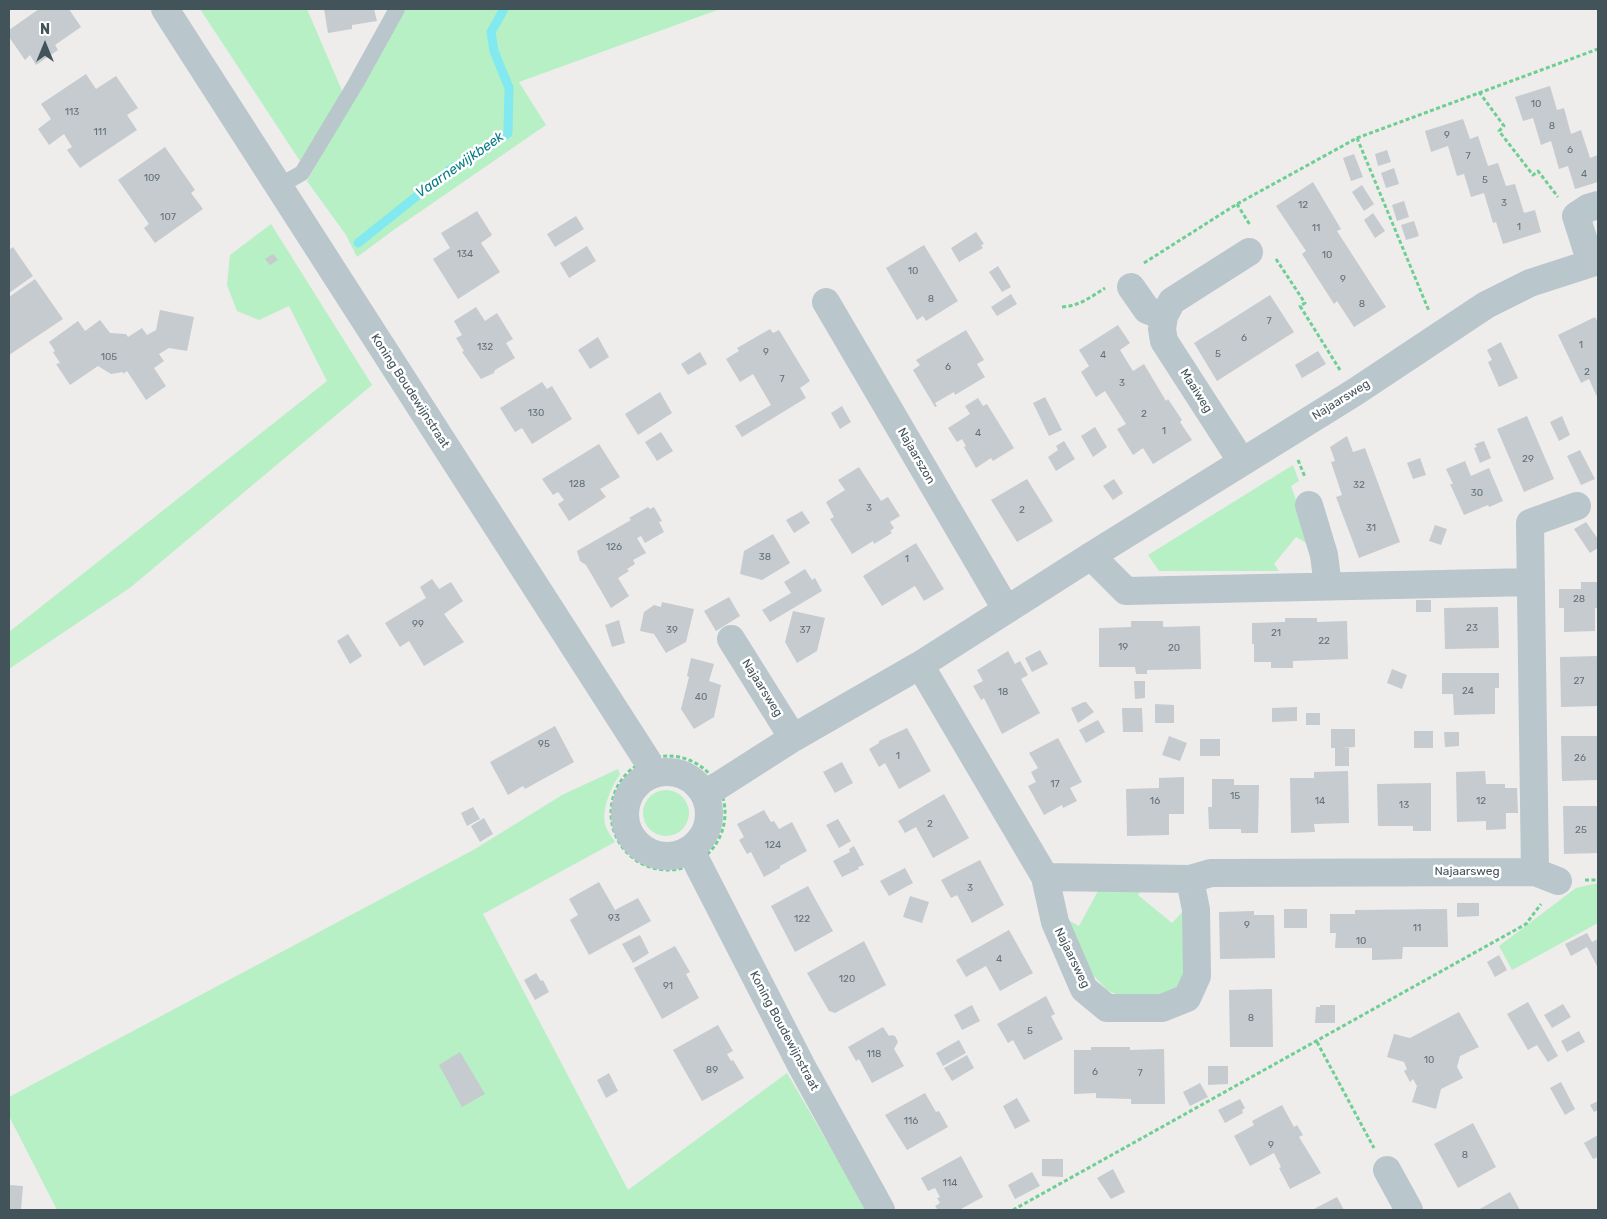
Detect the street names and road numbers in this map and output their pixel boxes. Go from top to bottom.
street label: Koning Boudewijnstraat [368,331,452,451]
street label: Maaiweg [1177,366,1215,416]
street label: Najaarsweg [1310,377,1372,423]
street label: Najaarszon [894,425,938,487]
street label: Najaarsweg [739,657,785,719]
street label: Najaarsweg [1434,865,1500,879]
street label: Najaarsweg [1051,926,1093,990]
street label: Koning Boudewijnstraat [746,969,822,1093]

